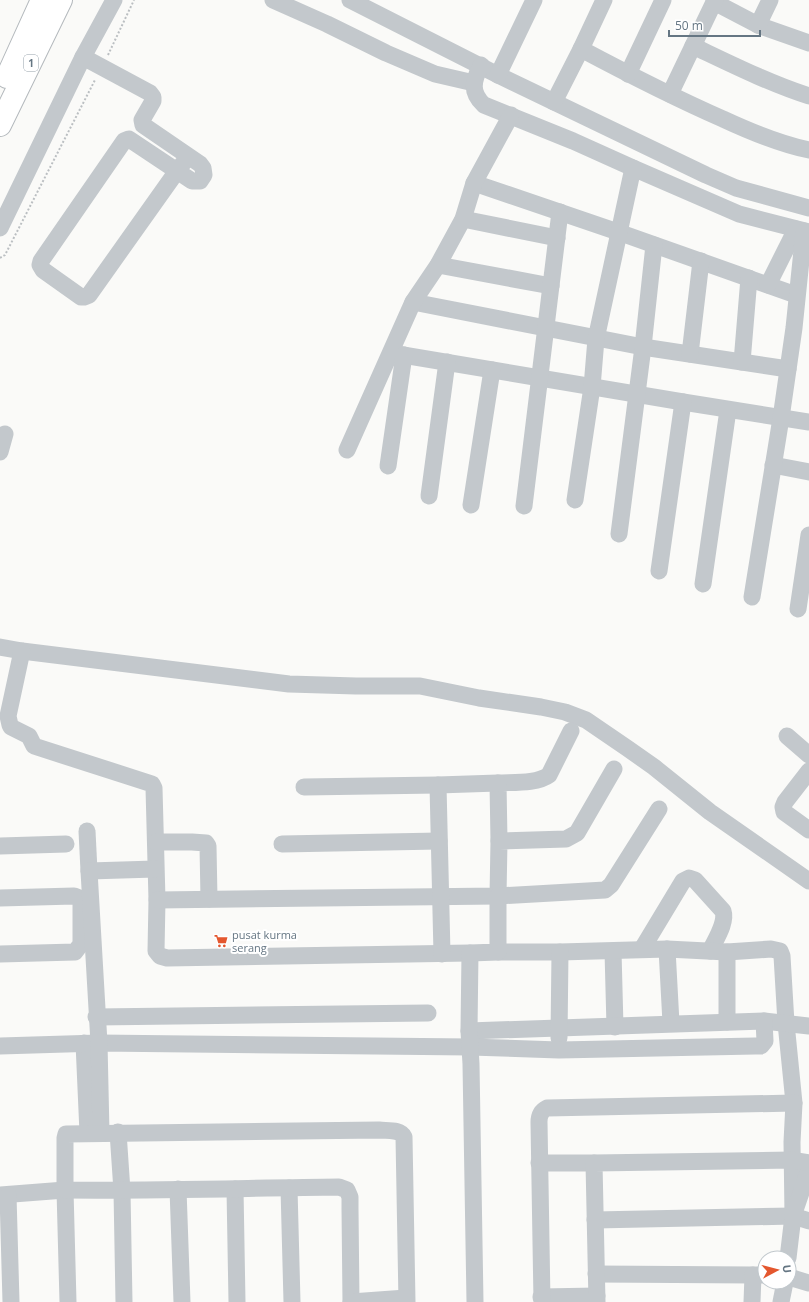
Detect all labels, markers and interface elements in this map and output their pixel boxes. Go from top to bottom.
scale bar [669,12,760,38]
text: 50 m [675,17,703,34]
road number: 1 [24,55,38,71]
place label: pusat kurma serang [232,927,297,955]
supermarket icon: pusat kurma serang [213,933,229,949]
north arrow [757,1250,797,1290]
text: U [779,1264,795,1274]

